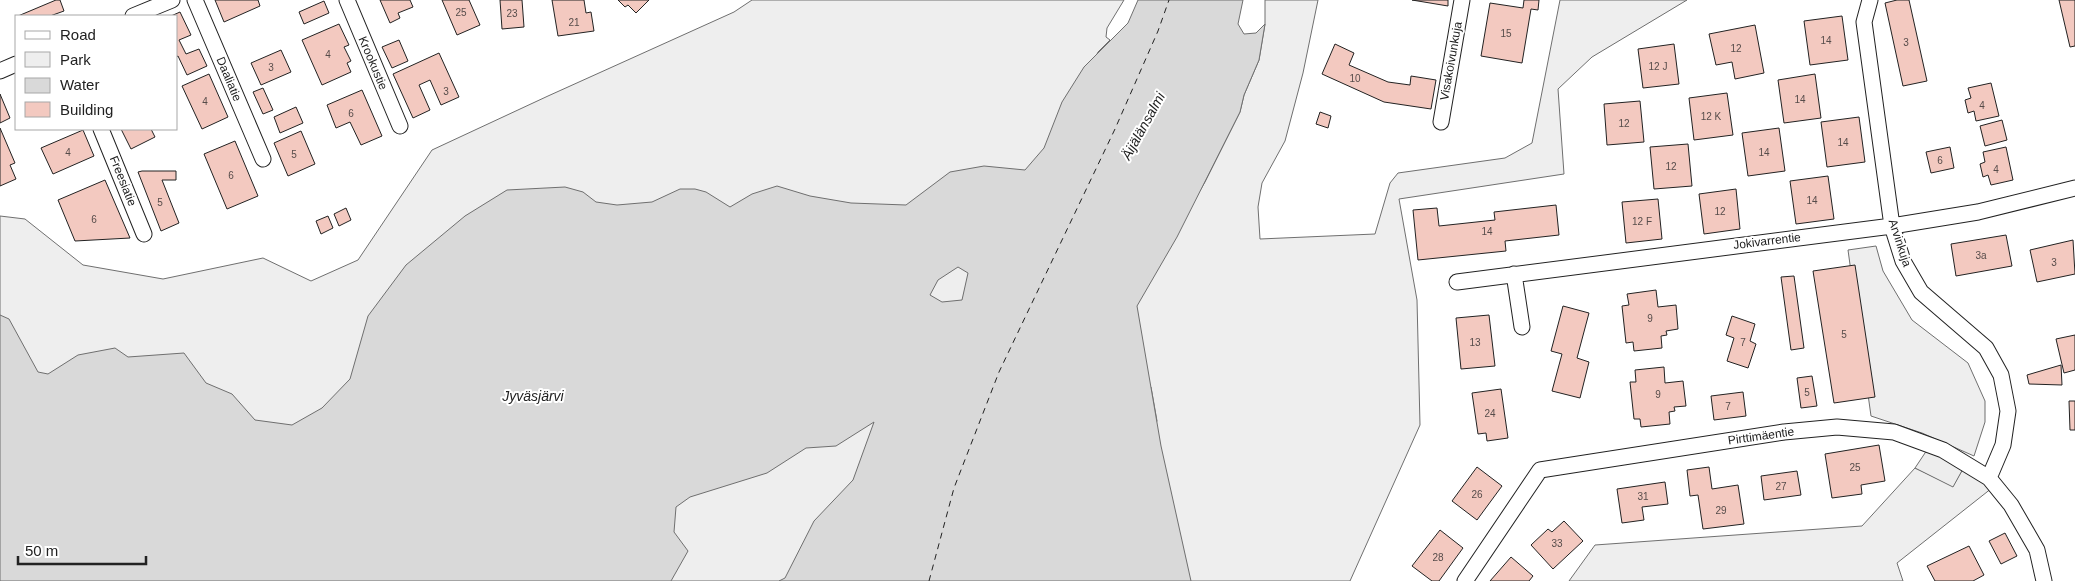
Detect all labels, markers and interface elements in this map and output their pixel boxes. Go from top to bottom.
house number: 25 [455,7,467,18]
house number: 23 [506,8,518,19]
legend [15,15,178,130]
house number: 21 [568,17,580,28]
street label: Visakoivunkuja [1437,20,1465,102]
text: Road [60,26,96,43]
house number: 15 [1500,28,1512,39]
street label: Krookustie [355,34,391,92]
house number: 14 [1820,35,1832,46]
house number: 3 [1903,37,1909,48]
house number: 12 [1730,43,1742,54]
house number: 4 [325,49,331,60]
text: Park [60,51,91,68]
street label: Daaliatie [213,55,245,104]
house number: 12 J [1649,61,1667,72]
house number: 3 [268,62,274,73]
house number: 10 [1349,73,1361,84]
text: Water [60,76,99,93]
house number: 3 [443,86,449,97]
water label: Äijälänsalmi [1117,89,1169,163]
house number: 14 [1794,94,1806,105]
house number: 4 [202,96,208,107]
house number: 4 [1979,100,1985,111]
text: Building [60,101,113,118]
house number: 6 [348,108,354,119]
house number: 12 K [1701,111,1722,122]
house number: 12 [1618,118,1630,129]
house number: 14 [1837,137,1849,148]
house number: 4 [65,147,71,158]
house number: 14 [1758,147,1770,158]
house number: 5 [291,149,297,160]
street label: Freesiatie [107,154,139,208]
house number: 6 [1937,155,1943,166]
house number: 12 [1665,161,1677,172]
house number: 4 [1993,164,1999,175]
house number: 6 [228,170,234,181]
house number: 14 [1806,195,1818,206]
house number: 5 [157,197,163,208]
house number: 12 [1714,206,1726,217]
house number: 6 [91,214,97,225]
house number: 12 F [1632,216,1652,227]
street label: Arvinkuja [1886,217,1914,269]
house number: 14 [1481,226,1493,237]
street label: Jokivarrentie [1732,230,1802,252]
house number: 3a [1975,250,1987,261]
house number: 3 [2051,257,2057,268]
house number: 9 [1647,313,1653,324]
house number: 5 [1841,329,1847,340]
house number: 13 [1469,337,1481,348]
house number: 7 [1740,337,1746,348]
house number: 5 [1804,387,1810,398]
water label: Jyväsjärvi [501,388,565,404]
house number: 9 [1655,389,1661,400]
house number: 7 [1725,401,1731,412]
house number: 24 [1484,408,1496,419]
street label: Pirttimäentie [1727,424,1795,448]
house number: 25 [1849,462,1861,473]
house number: 27 [1775,481,1787,492]
house number: 26 [1471,489,1483,500]
house number: 31 [1637,491,1649,502]
house number: 29 [1715,505,1727,516]
scale bar [18,534,145,566]
house number: 33 [1551,538,1563,549]
text: 50 m [25,542,58,559]
house number: 28 [1432,552,1444,563]

